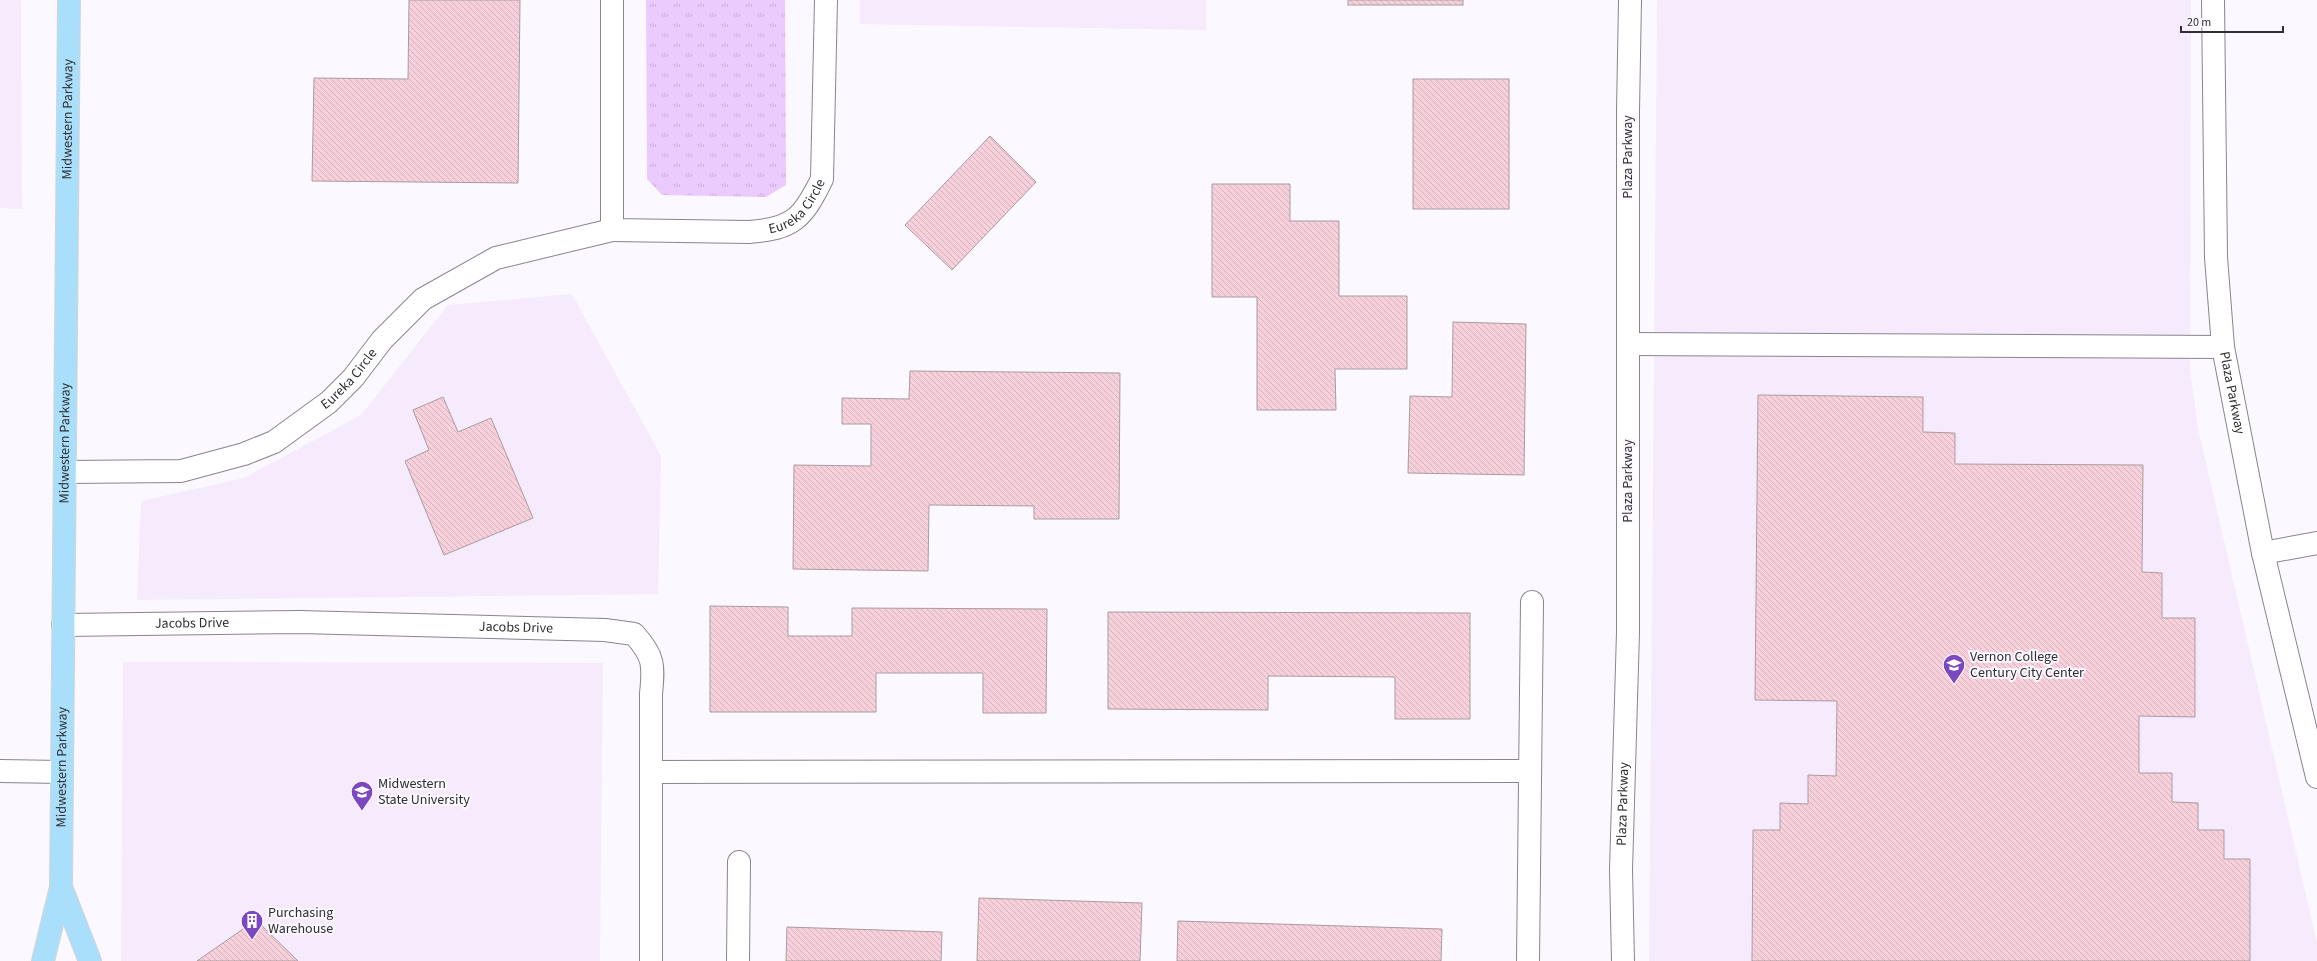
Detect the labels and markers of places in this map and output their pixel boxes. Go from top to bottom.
place label: Vernon College Century City Center [1970,647,2084,683]
school or university icon: Vernon College Century City Center [1941,652,1967,685]
place label: Midwestern State University [378,774,470,810]
school or university icon: Midwestern State University [349,779,375,812]
place label: Purchasing Warehouse [268,903,333,939]
building icon: Purchasing Warehouse [239,908,265,941]

